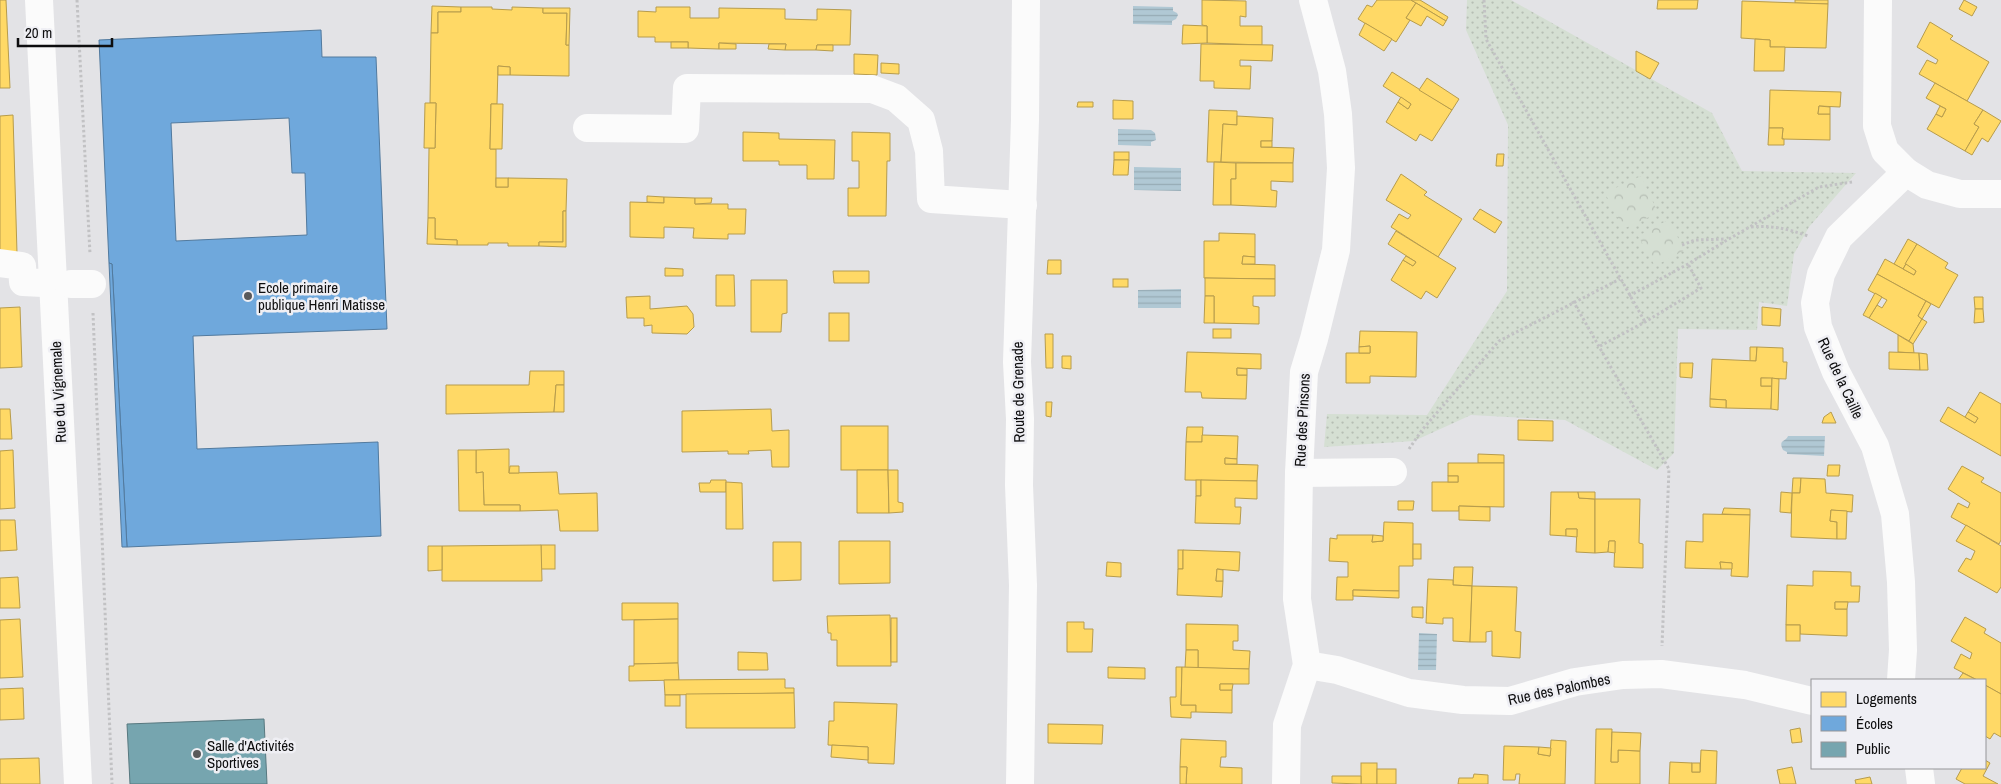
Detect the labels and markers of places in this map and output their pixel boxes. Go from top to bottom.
place label: Ecole primaire publique Henri Matisse [258,277,385,315]
marker: Ecole primaire publique Henri Matisse [242,290,254,302]
place label: Salle d'Activités Sportives [207,735,294,773]
marker: Salle d'Activités Sportives [191,748,203,760]

